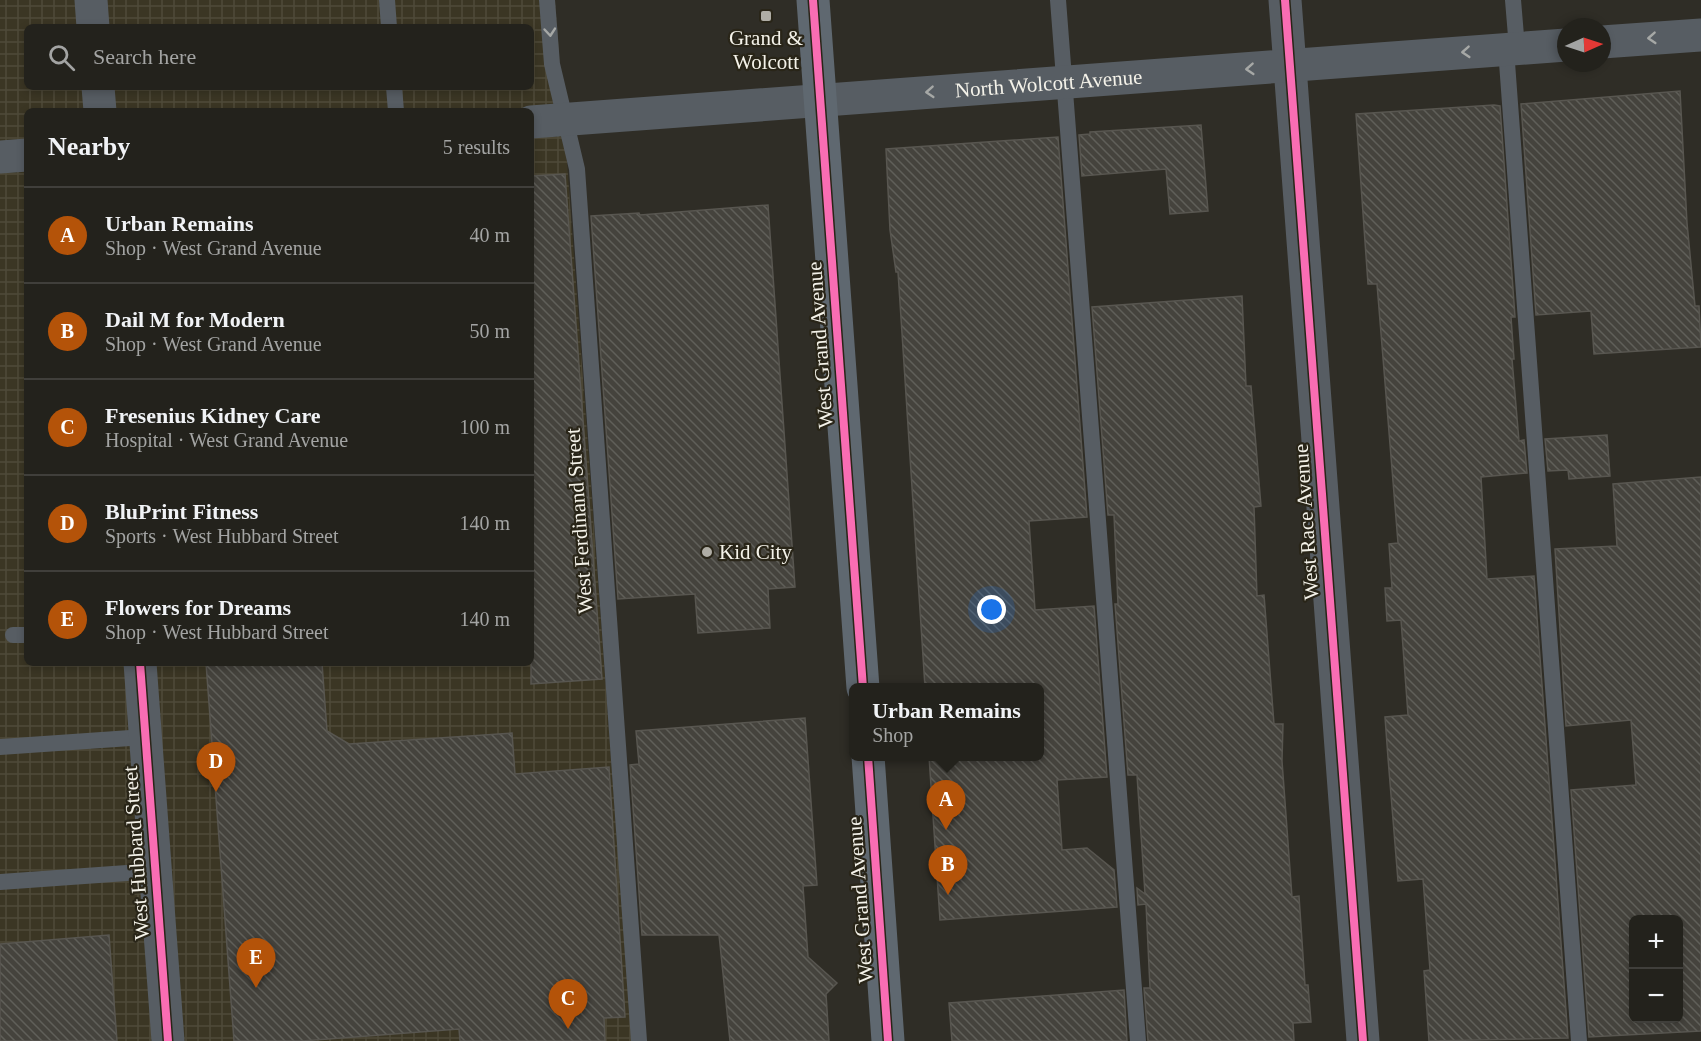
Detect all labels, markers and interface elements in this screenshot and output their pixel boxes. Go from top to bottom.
marker: Grand & Wolcott [759,9,773,23]
north arrow [1557,18,1611,72]
search box [24,24,534,90]
place label: Grand & Wolcott [729,26,803,74]
one-way arrow [543,27,556,36]
one-way arrow [1647,31,1656,44]
icon: search [45,41,78,74]
text: Search here [93,44,196,69]
one-way arrow [1461,46,1470,59]
one-way arrow [1246,62,1255,75]
street label: North Wolcott Avenue [954,65,1143,102]
one-way arrow [926,86,935,99]
text: Nearby [48,132,130,161]
text: 5 results [443,136,510,158]
text: Urban Remains [105,211,254,236]
text: A [60,224,75,246]
text: 40 m [469,224,510,246]
text: Shop · West Grand Avenue [105,237,322,259]
street label: West Grand Avenue [802,261,838,429]
text: Dail M for Modern [105,307,285,332]
text: B [61,320,74,342]
text: 50 m [469,320,510,342]
text: Shop · West Grand Avenue [105,333,322,355]
text: Fresenius Kidney Care [105,403,321,428]
text: C [60,416,75,438]
text: 100 m [459,416,510,438]
street label: West Ferdinand Street [561,427,597,615]
text: Hospital · West Grand Avenue [105,429,348,451]
street label: West Race Avenue [1289,443,1323,601]
text: BluPrint Fitness [105,499,258,524]
text: D [60,512,75,534]
text: 140 m [459,512,510,534]
text: Sports · West Hubbard Street [105,525,339,547]
place label: Kid City [719,540,792,564]
marker: Kid City [700,545,714,559]
text: Flowers for Dreams [105,595,291,620]
your location [977,595,1006,624]
text: E [61,608,74,630]
text: 140 m [459,608,510,630]
text: Shop · West Hubbard Street [105,621,329,643]
popup [849,683,1044,761]
text: Urban Remains [872,698,1021,723]
text: Shop [872,724,913,746]
pin: D [196,742,236,792]
street label: West Hubbard Street [118,765,154,941]
pin: A [926,780,966,830]
street label: West Grand Avenue [842,816,878,984]
pin: B [928,846,968,895]
map controls [1629,915,1683,1023]
button: + [1629,915,1683,969]
pin: E [236,938,276,988]
button: − [1629,969,1683,1023]
pin: C [548,980,588,1029]

